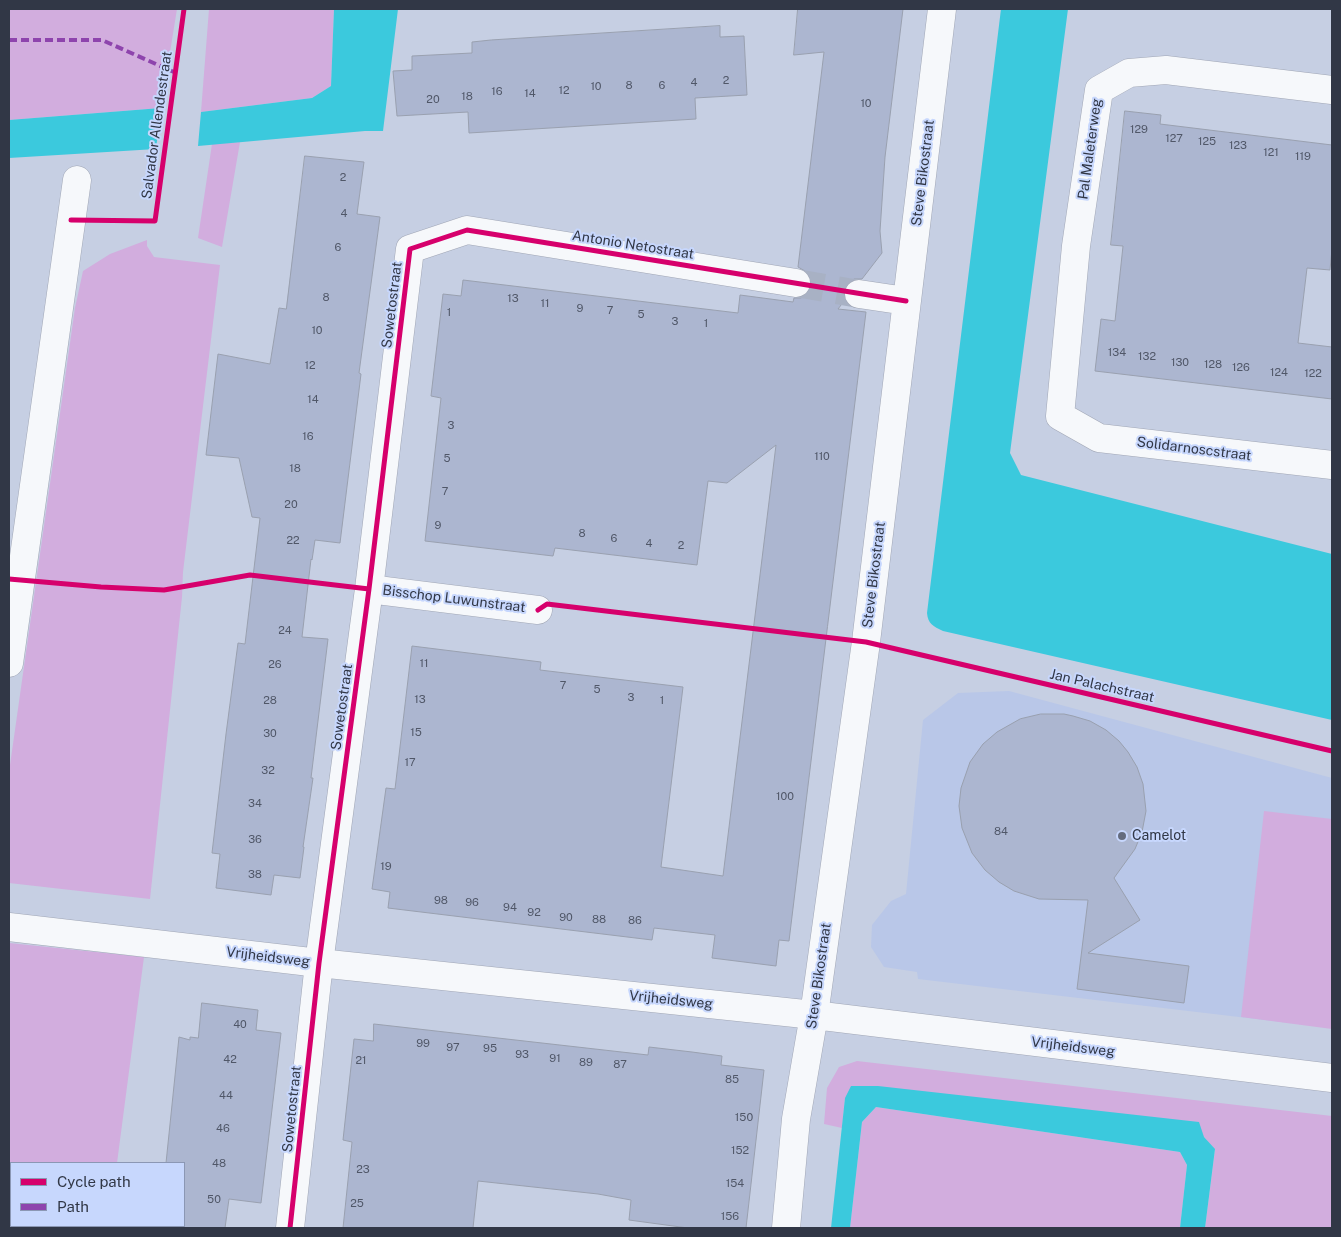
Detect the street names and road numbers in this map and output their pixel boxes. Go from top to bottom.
street label: Salvador Allendestraat [138,50,176,200]
street label: Pal Maleterweg [1075,97,1105,201]
street label: Steve Bikostraat [908,119,938,227]
street label: Antonio Netostraat [571,227,695,263]
street label: Sowetostraat [378,261,406,349]
street label: Solidarnoscstraat [1136,434,1252,464]
street label: Steve Bikostraat [859,521,889,629]
street label: Bisschop Luwunstraat [382,582,526,616]
street label: Sowetostraat [328,663,356,751]
street label: Jan Palachstraat [1048,666,1156,706]
street label: Steve Bikostraat [803,922,835,1030]
street label: Vrijheidsweg [225,944,311,970]
street label: Vrijheidsweg [628,987,714,1013]
street label: Vrijheidsweg [1030,1034,1116,1060]
street label: Sowetostraat [279,1065,305,1153]

